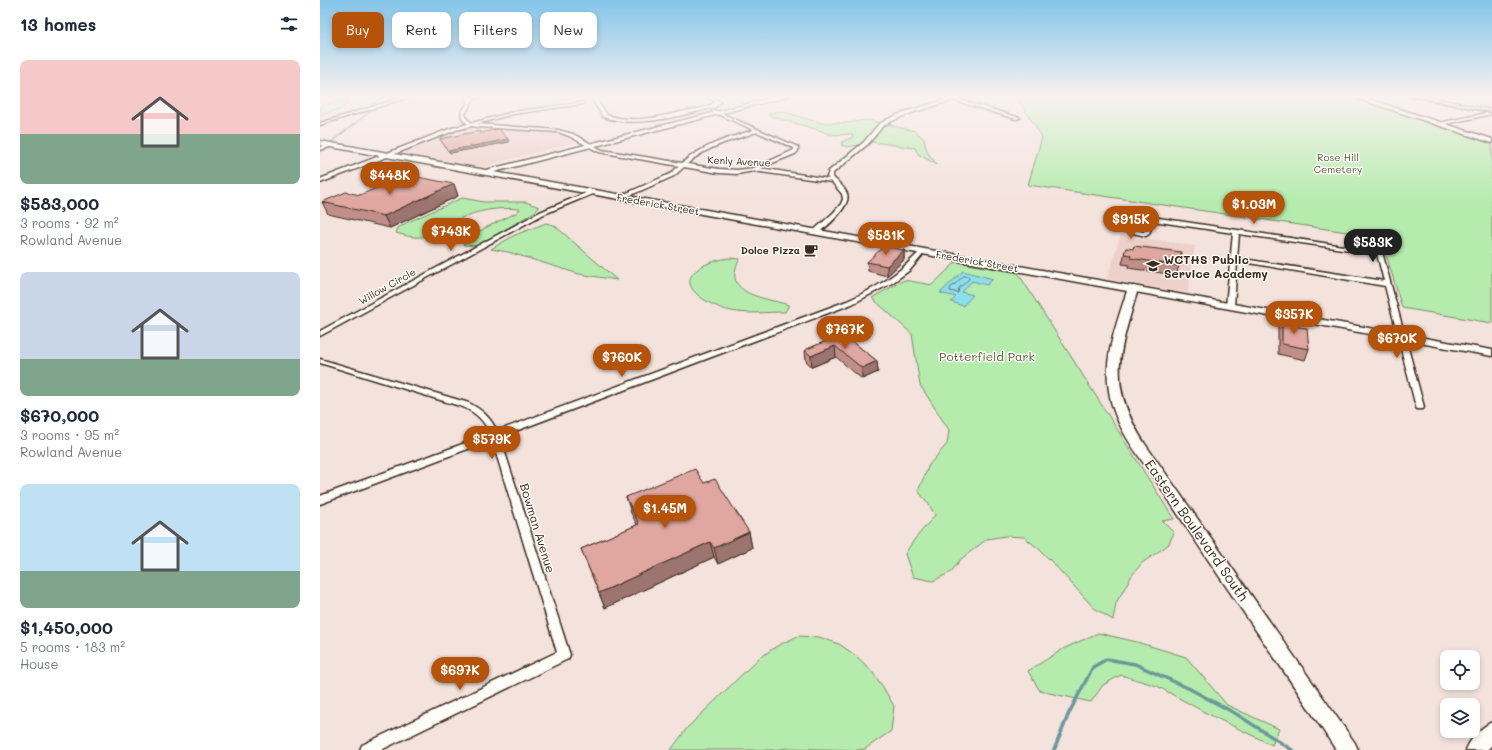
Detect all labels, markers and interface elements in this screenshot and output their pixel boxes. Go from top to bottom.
chip: Buy [332,12,384,48]
chip: Rent [392,12,451,48]
chip: Filters [459,12,532,48]
chip: New [540,12,597,48]
text: 13 homes [20,13,96,35]
icon: filters [278,13,300,35]
icon: home [124,86,196,158]
park label: Rose Hill Cemetery [1314,150,1362,176]
street label: Kenly Avenue [707,152,771,170]
pin: $448K [362,162,418,196]
text: $448K [369,166,411,183]
street label: Frederick Street [616,190,700,218]
pin: $1.03M [1221,191,1287,225]
text: $583,000 [20,192,99,214]
text: $1.03M [1232,195,1276,212]
pin: $915K [1103,206,1159,240]
text: $915K [1112,210,1150,227]
text: 3 rooms · 92 m² [20,214,119,231]
pin: $743K [423,218,479,252]
text: $743K [431,222,471,239]
pin: $581K [858,222,914,256]
text: $581K [867,226,905,243]
pin: $583K [1345,229,1401,263]
text: Rowland Avenue [20,231,122,248]
text: $583K [1353,233,1393,250]
cafe icon: Dolce Pizza [803,242,819,258]
place label: Dolce Pizza [741,243,800,257]
street label: Frederick Street [935,247,1019,275]
place label: WCTHS Public Service Academy [1164,251,1268,281]
school or university icon: WCTHS Public Service Academy [1145,258,1161,274]
street label: Willow Circle [356,264,418,308]
icon: home [124,298,196,370]
pin: $357K [1266,301,1322,335]
text: $357K [1274,305,1314,322]
pin: $767K [817,316,873,350]
text: $767K [826,320,864,337]
pin: $670K [1369,325,1425,359]
text: $670K [1377,329,1417,346]
pin: $760K [594,344,650,378]
text: $760K [602,348,642,365]
park label: Potterfield Park [939,348,1035,364]
text: $670,000 [20,404,99,426]
text: 3 rooms · 95 m² [20,426,119,443]
pin: $579K [464,426,520,460]
text: $579K [472,430,512,447]
text: Rowland Avenue [20,443,122,460]
street label: Eastern Boulevard South [1141,455,1253,605]
street label: Bowman Avenue [517,481,559,575]
pin: $1.45M [632,495,698,529]
text: $1.45M [643,499,687,516]
icon: home [124,510,196,582]
text: $1,450,000 [20,616,113,638]
text: 5 rooms · 183 m² [20,638,125,655]
map controls [1440,650,1480,738]
button: locate [1440,650,1480,690]
text: House [20,655,58,672]
pin: $697K [432,657,488,691]
text: $697K [440,661,480,678]
button: layers [1440,698,1480,738]

